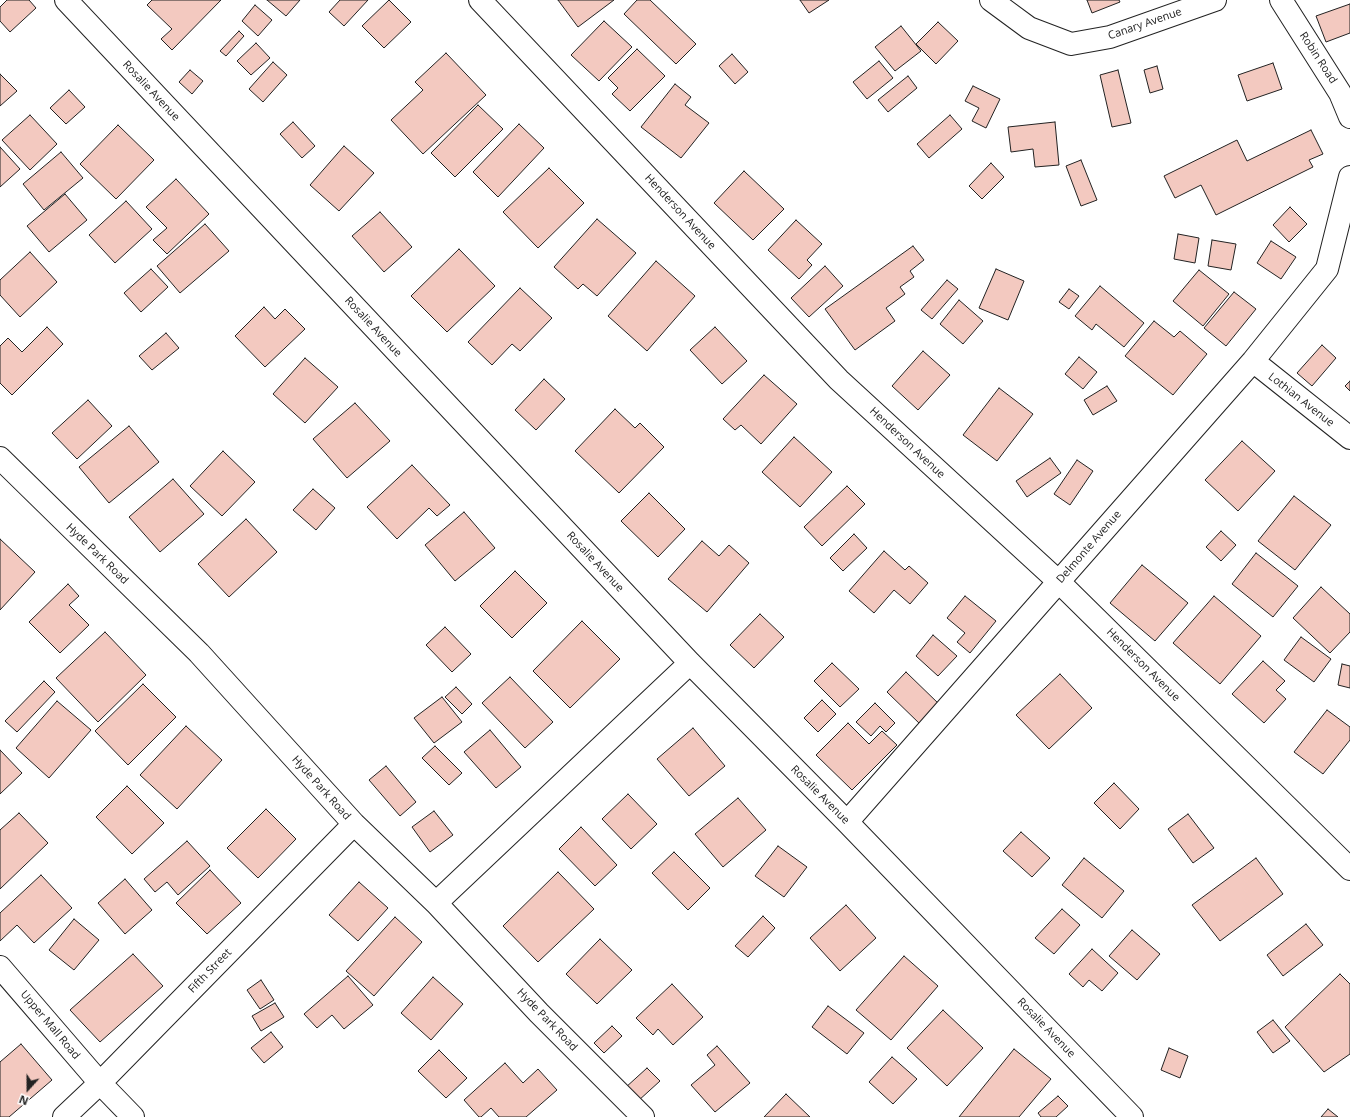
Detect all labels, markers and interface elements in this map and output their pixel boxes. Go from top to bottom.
street label: Canary Avenue [1106,5,1184,43]
street label: Robin Road [1296,30,1340,86]
street label: Rosalie Avenue [120,58,182,124]
street label: Henderson Avenue [642,172,718,252]
street label: Rosalie Avenue [342,294,404,360]
street label: Lothian Avenue [1265,370,1337,430]
street label: Henderson Avenue [867,405,947,481]
street label: Delmonte Avenue [1054,508,1124,586]
street label: Hyde Park Road [63,521,131,587]
street label: Rosalie Avenue [564,529,626,595]
street label: Henderson Avenue [1104,626,1182,704]
street label: Hyde Park Road [289,753,353,823]
street label: Rosalie Avenue [788,763,852,827]
street label: Fifth Street [186,946,234,996]
street label: Hyde Park Road [514,986,580,1054]
street label: Upper Mall Road [17,988,83,1062]
street label: Rosalie Avenue [1014,995,1078,1061]
north arrow [8,1069,48,1109]
text: N [17,1092,30,1109]

